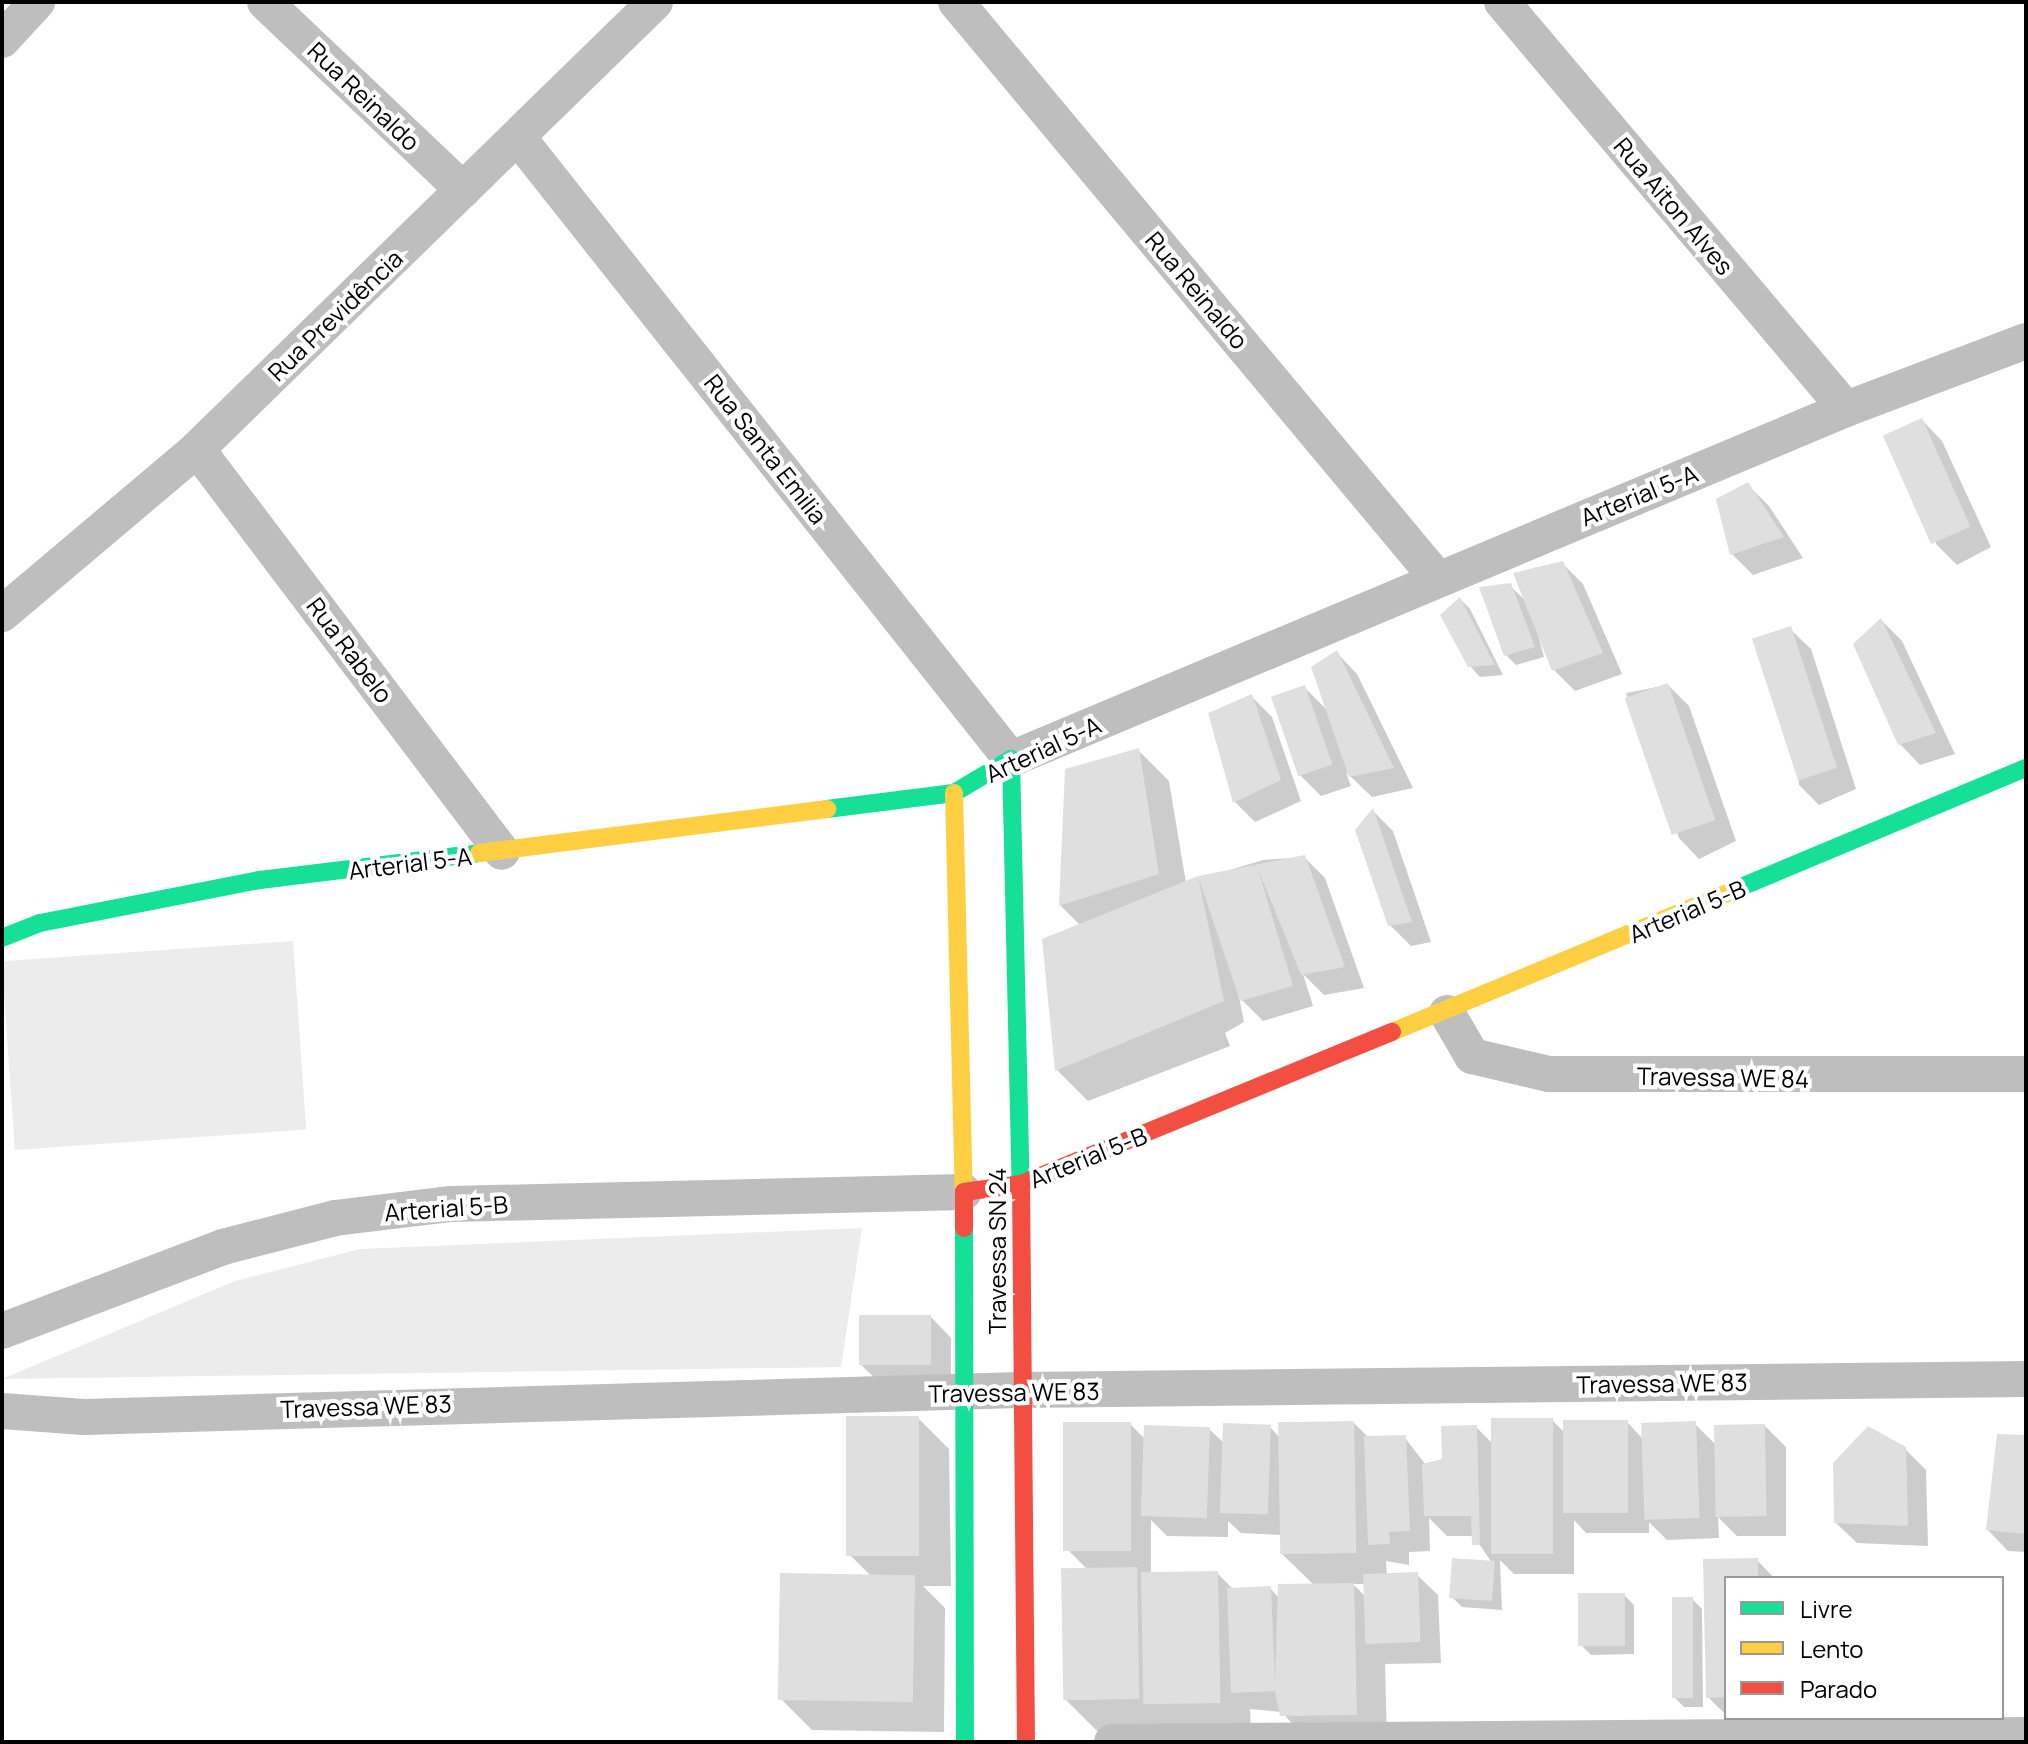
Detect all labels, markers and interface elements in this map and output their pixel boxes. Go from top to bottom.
street label: Rua Reinaldo [302,36,426,156]
street label: Rua Aiton Alves [1608,132,1740,280]
street label: Rua Reinaldo [1140,226,1254,354]
street label: Rua Previdência [262,244,408,386]
street label: Rua Santa Emilia [699,368,833,530]
street label: Arterial 5-A [1576,458,1702,532]
street label: Rua Rabelo [301,592,399,708]
street label: Arterial 5-A [981,710,1105,788]
street label: Arterial 5-A [347,841,473,885]
street label: Arterial 5-B [1624,874,1750,948]
street label: Travessa WE 84 [1637,1061,1809,1093]
street label: Arterial 5-B [1025,1120,1151,1194]
street label: Travessa SN 24 [983,1168,1011,1334]
street label: Arterial 5-B [383,1189,509,1227]
street label: Travessa WE 83 [1576,1367,1748,1399]
street label: Travessa WE 83 [928,1376,1100,1408]
street label: Travessa WE 83 [280,1389,452,1423]
legend [1724,1576,2004,1720]
text: Livre [1800,1592,1853,1625]
text: Lento [1800,1632,1864,1665]
text: Parado [1800,1672,1877,1705]

